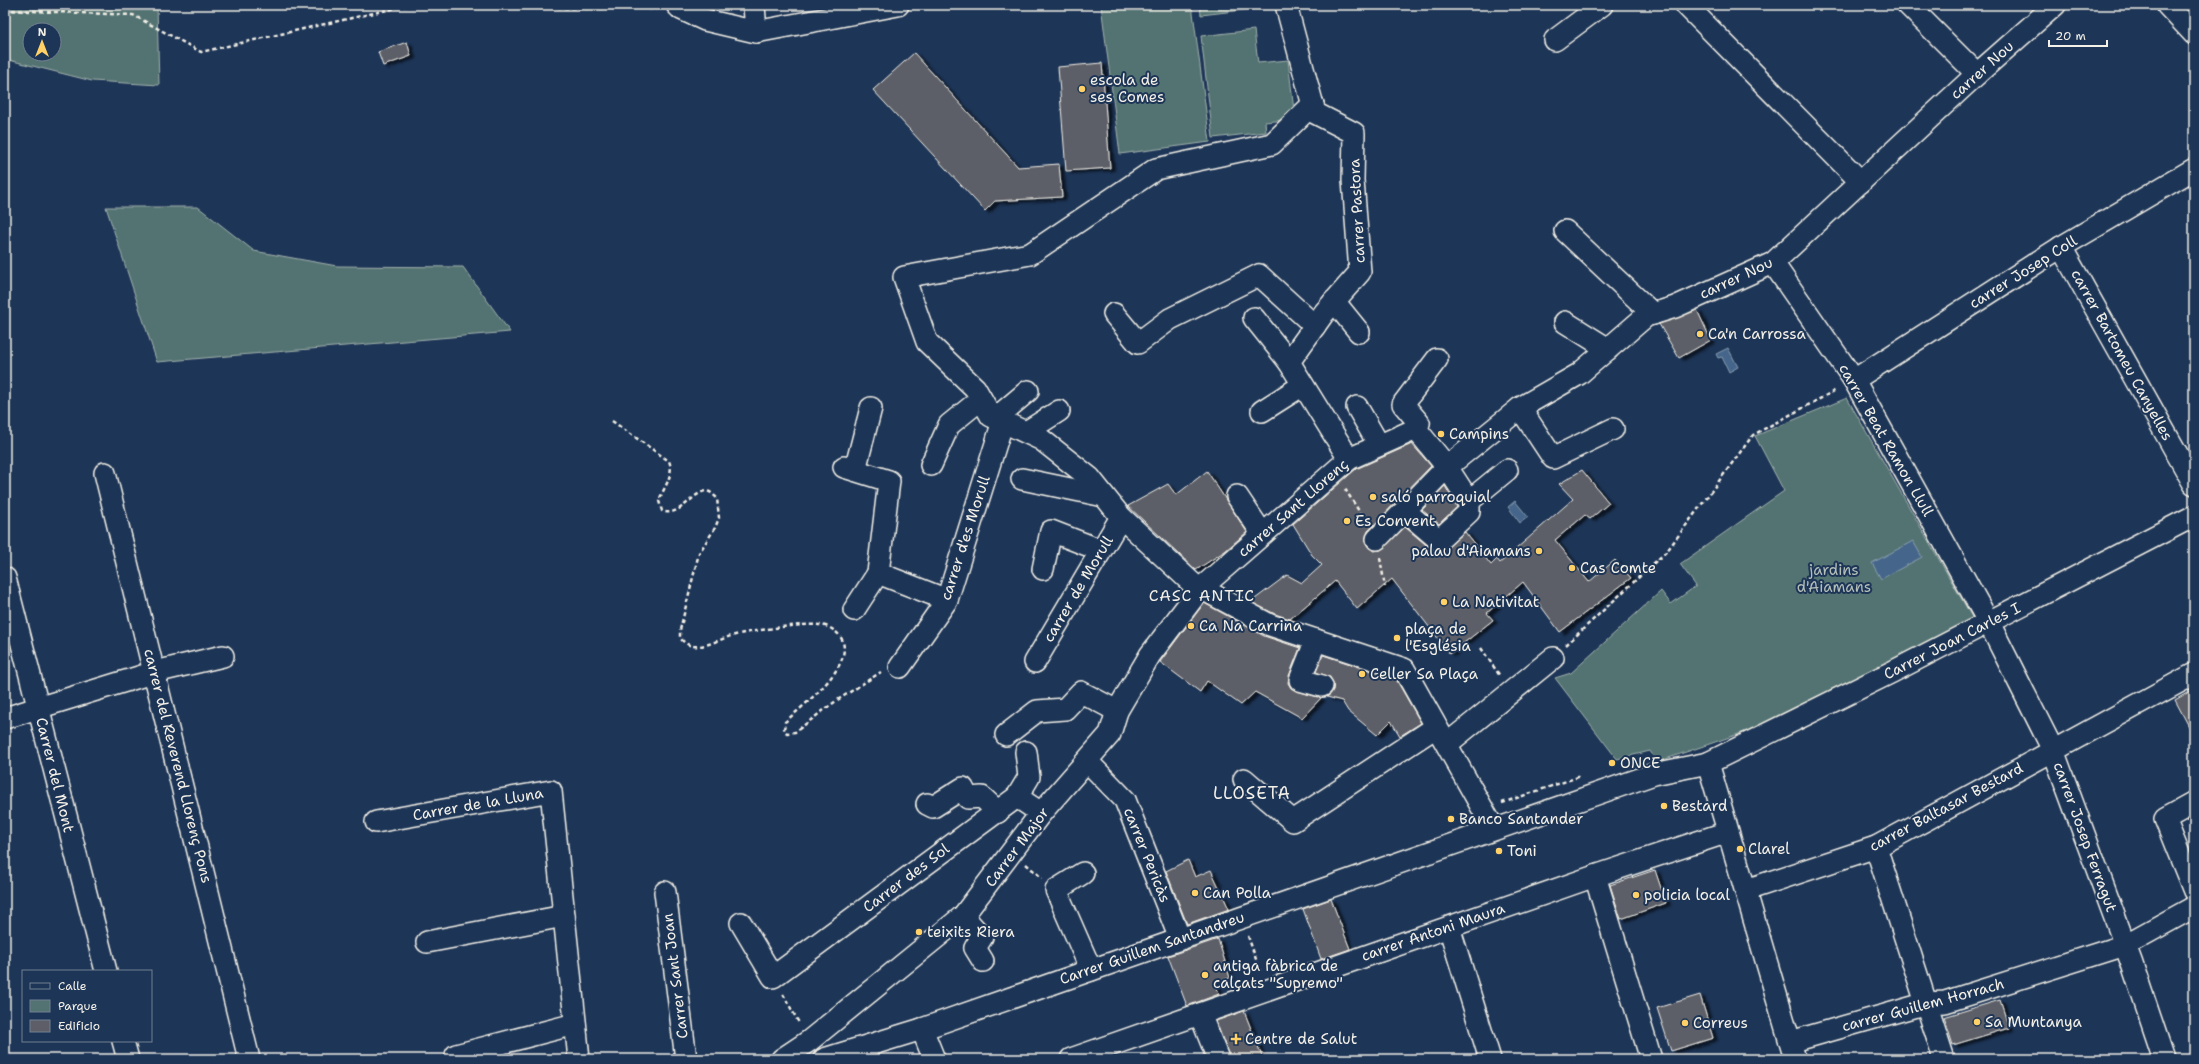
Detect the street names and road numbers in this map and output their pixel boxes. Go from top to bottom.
street label: carrer Nou [1946,36,2018,104]
street label: carrer Pastora [1344,158,1370,264]
street label: carrer Josep Coll [1965,231,2081,313]
street label: carrer Nou [1696,252,1776,304]
street label: carrer Bartomeu Canyelles [2066,266,2178,444]
street label: carrer Beat Ramon Llull [1834,360,1938,520]
street label: carrer Sant Llorenç [1234,454,1352,562]
street label: carrer d'es Morull [935,473,995,603]
street label: carrer de Morull [1038,532,1118,646]
street label: Carrer Joan Carles I [1880,598,2024,684]
street label: carrer del Reverend Llorenç Pons [139,647,217,885]
street label: Carrer del Mont [31,715,79,835]
street label: carrer Baltasar Bestard [1866,758,2027,856]
street label: carrer Josep Ferragut [2048,759,2122,915]
street label: Carrer de la Lluna [411,783,546,825]
street label: Carrer Major [980,803,1054,891]
street label: carrer Pericàs [1119,805,1175,905]
street label: Carrer des Sol [859,839,954,917]
street label: carrer Antoni Maura [1359,898,1508,966]
street label: Carrer Guillem Santandreu [1057,907,1247,989]
street label: Carrer Sant Joan [657,912,693,1040]
street label: carrer Guillem Horrach [1840,974,2006,1036]

